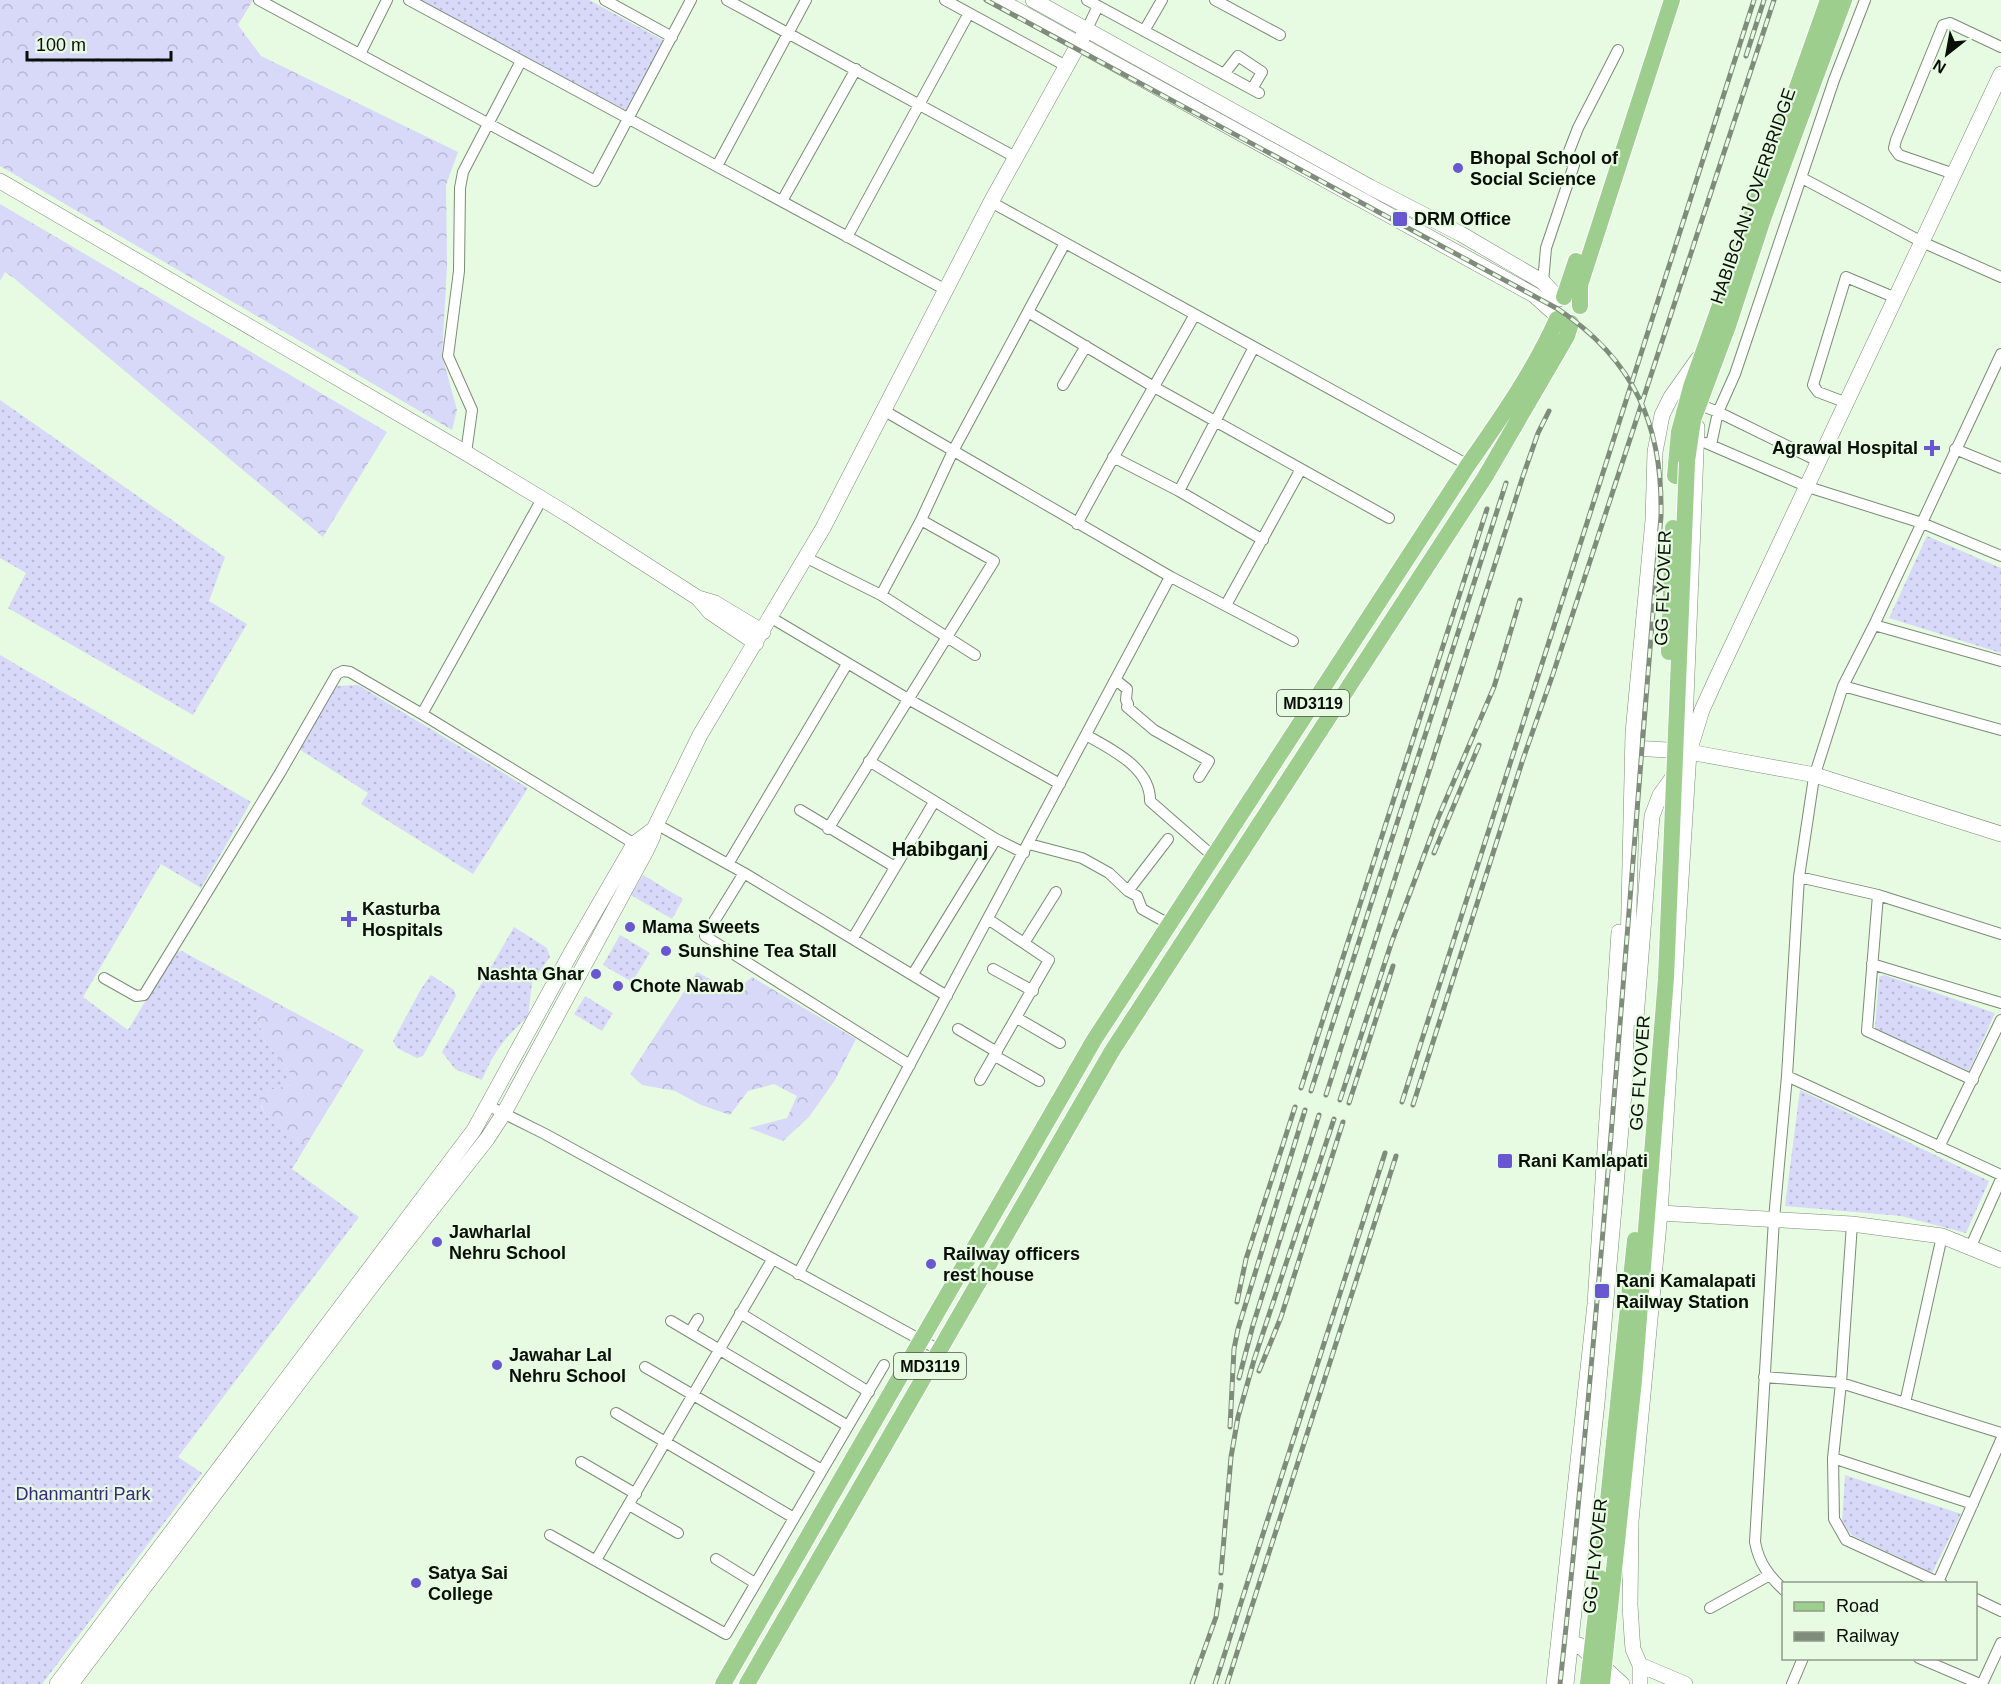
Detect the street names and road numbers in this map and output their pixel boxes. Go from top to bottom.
street label: HABIBGANJ OVERBRIDGE [1707,85,1799,307]
street label: GG FLYOVER [1651,530,1675,646]
road number: MD3119 [1277,690,1349,716]
street label: GG FLYOVER [1626,1015,1654,1131]
road number: MD3119 [894,1353,966,1379]
street label: GG FLYOVER [1579,1497,1611,1615]

